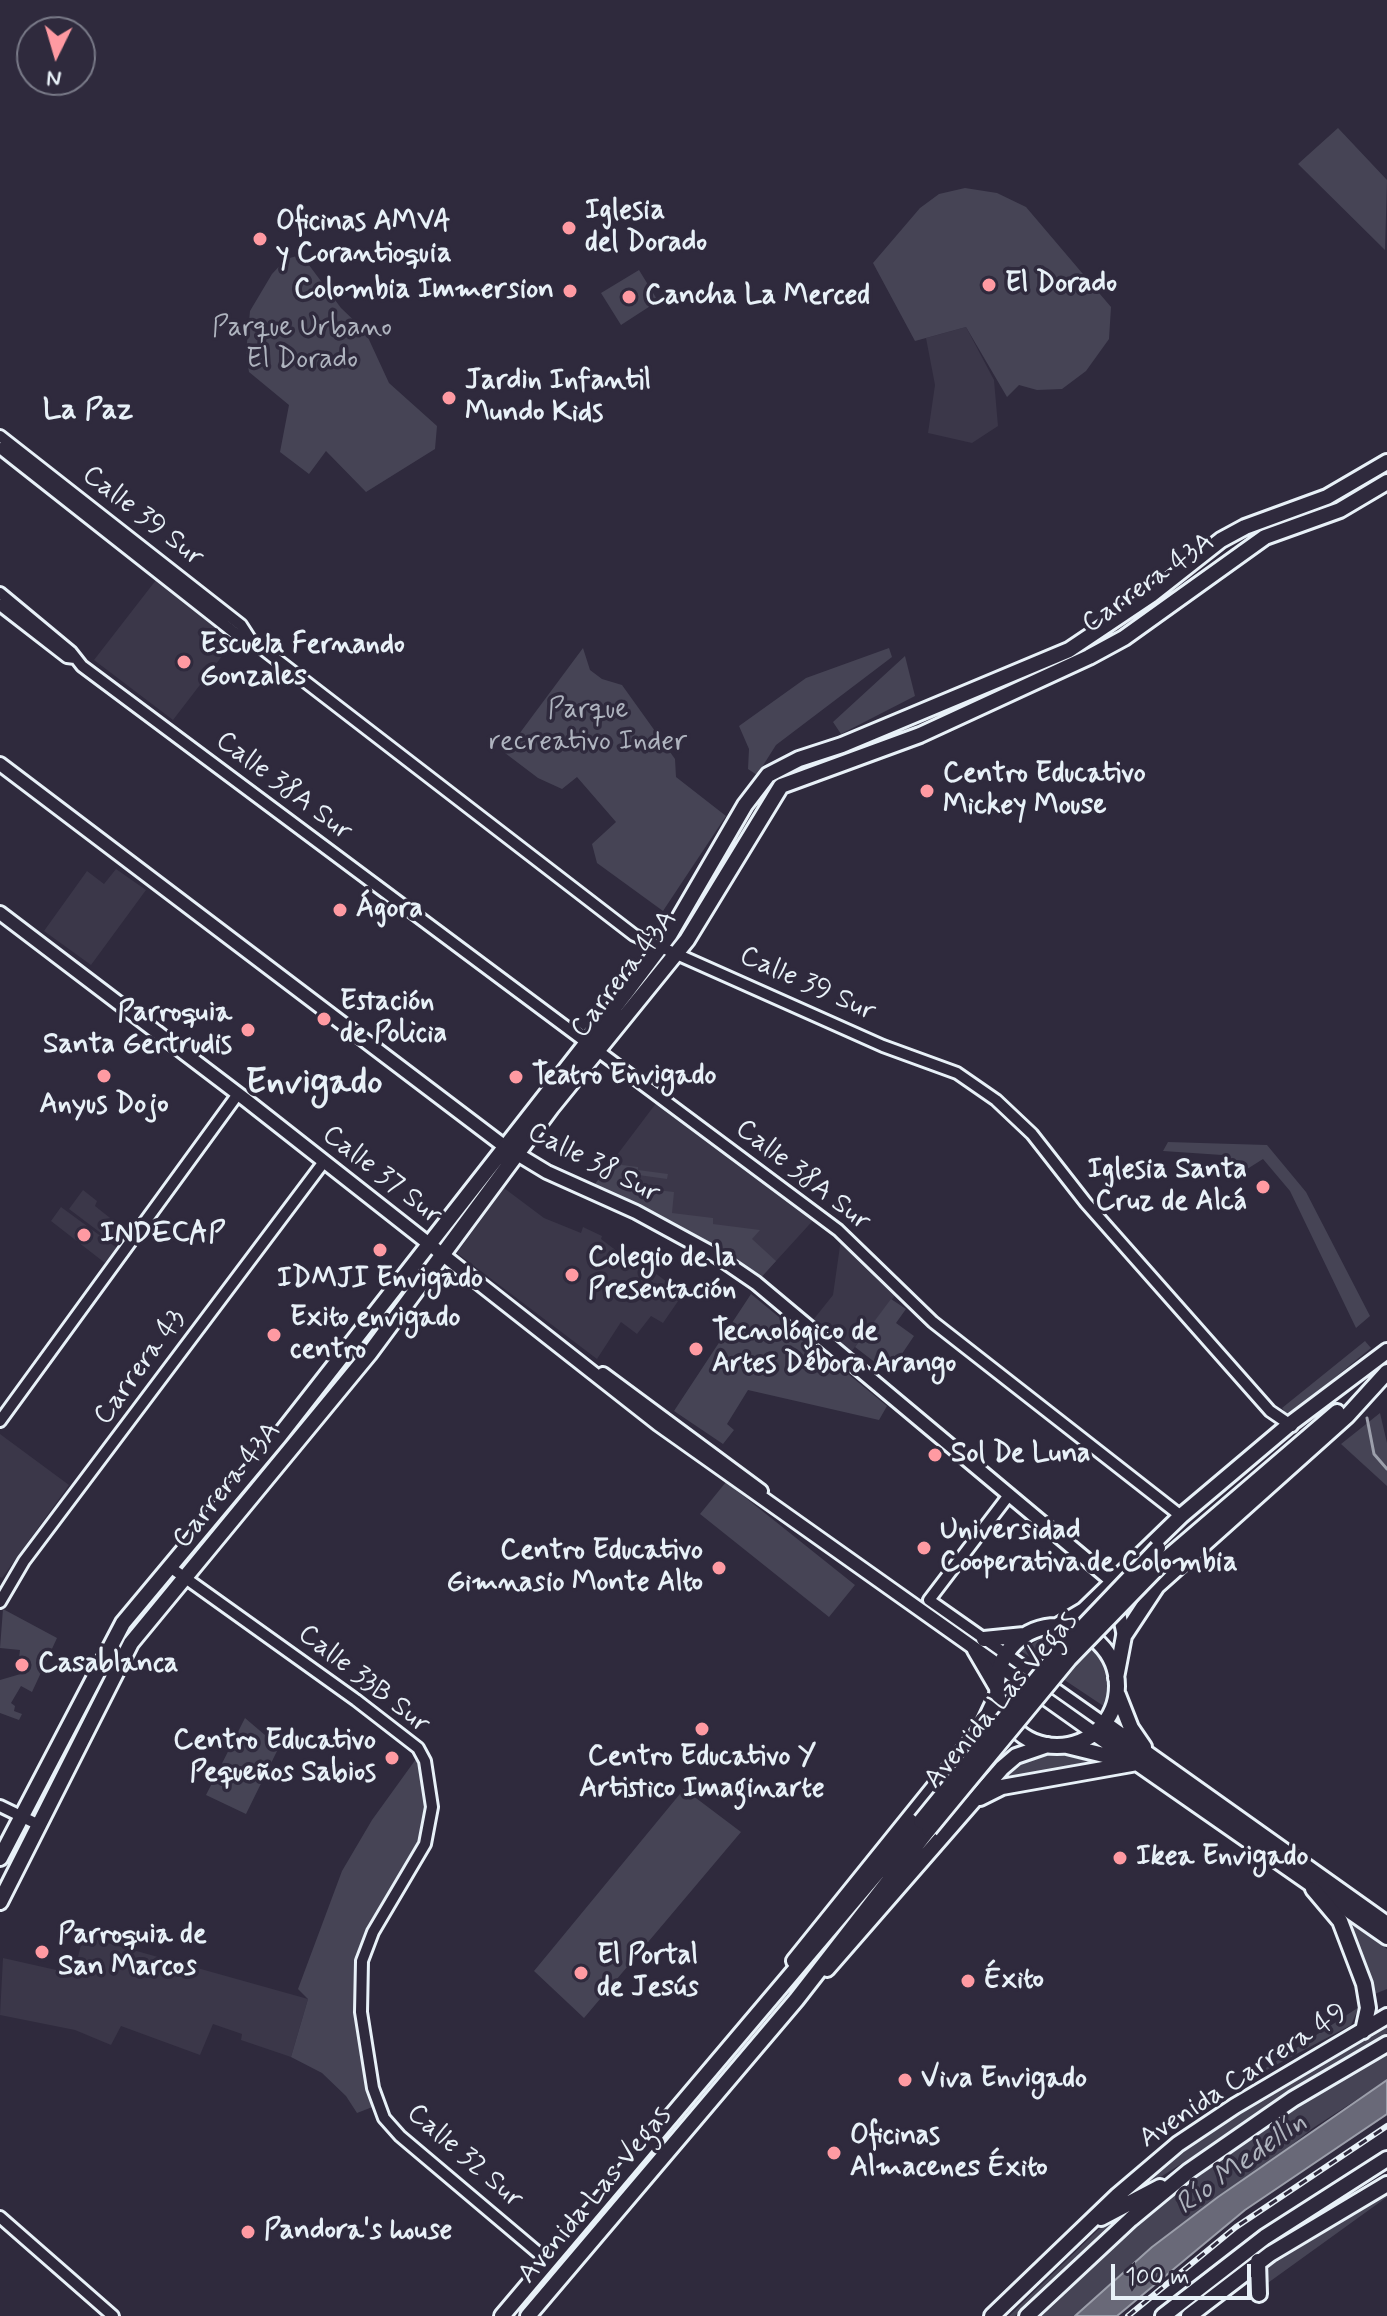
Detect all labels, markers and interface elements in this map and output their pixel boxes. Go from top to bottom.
north arrow [16,16,96,96]
text: N [46,63,63,93]
place label: Iglesia del Dorado [585,195,707,261]
place label: Oficinas AMVA y Corantioquia [276,206,452,272]
marker: Iglesia del Dorado [560,219,578,237]
marker: Oficinas AMVA y Corantioquia [251,230,269,248]
place label: El Dorado [1005,268,1117,302]
place label: Colombia Immersion [294,274,554,308]
marker: El Dorado [980,276,998,294]
place label: Cancha La Merced [645,280,870,314]
marker: Colombia Immersion [561,282,579,300]
marker: Cancha La Merced [620,288,638,306]
park label: Parque Urbano El Dorado [212,312,392,378]
place label: Jardin Infantil Mundo Kids [465,365,651,431]
marker: Jardin Infantil Mundo Kids [440,389,458,407]
district label: La Paz [43,394,133,430]
street label: Calle 39 Sur [74,459,210,575]
street label: Carrera 43A [1077,526,1221,642]
place label: Escuela Fernando Gonzales [200,629,405,695]
marker: Escuela Fernando Gonzales [175,653,193,671]
park label: Parque recreativo Inder [489,694,687,760]
street label: Calle 38A Sur [208,725,358,849]
place label: Centro Educativo Mickey Mouse [943,758,1146,824]
marker: Centro Educativo Mickey Mouse [918,782,936,800]
place label: Ágora [356,893,423,927]
marker: Ágora [331,901,349,919]
street label: Carrera 43A [565,904,685,1046]
street label: Calle 39 Sur [734,940,880,1030]
place label: Estación de Policia [340,986,447,1052]
place label: Parroquia Santa Gertrudis [43,997,232,1063]
marker: Estación de Policia [315,1010,333,1028]
marker: Parroquia Santa Gertrudis [239,1021,257,1039]
place label: Teatro Envigado [532,1060,717,1094]
district label: Envigado [245,1062,383,1106]
marker: Anyus Dojo [95,1067,113,1085]
marker: Teatro Envigado [507,1068,525,1086]
place label: Anyus Dojo [39,1089,169,1123]
street label: Calle 38A Sur [728,1113,876,1239]
street label: Calle 38 Sur [521,1116,665,1212]
street label: Calle 37 Sur [314,1119,448,1233]
place label: Iglesia Santa Cruz de Alcá [1088,1154,1247,1220]
marker: Iglesia Santa Cruz de Alcá [1254,1178,1272,1196]
place label: INDECAP [100,1218,225,1252]
marker: INDECAP [75,1226,93,1244]
marker: IDMJI Envigado [371,1241,389,1259]
place label: Colegio de la Presentación [588,1242,736,1308]
place label: IDMJI Envigado [277,1263,483,1297]
marker: Colegio de la Presentación [563,1266,581,1284]
place label: Exito envigado centro [290,1302,460,1368]
street label: Carrera 43 [88,1303,194,1433]
place label: Tecnológico de Artes Débora Arango [712,1316,956,1382]
marker: Exito envigado centro [265,1326,283,1344]
marker: Tecnológico de Artes Débora Arango [687,1340,705,1358]
street label: Carrera 43A [167,1416,289,1556]
place label: Sol De Luna [951,1438,1090,1472]
marker: Sol De Luna [926,1446,944,1464]
place label: Universidad Cooperativa de Colombia [940,1515,1238,1581]
place label: Centro Educativo Gimnasio Monte Alto [446,1535,703,1601]
marker: Universidad Cooperativa de Colombia [915,1539,933,1557]
marker: Centro Educativo Gimnasio Monte Alto [710,1559,728,1577]
street label: Avenida Las Vegas [918,1605,1086,1797]
street label: Calle 33B Sur [290,1618,436,1742]
place label: Casablanca [38,1648,178,1682]
marker: Casablanca [13,1656,31,1674]
marker: Centro Educativo Y Artistico Imaginarte [693,1720,711,1738]
place label: Centro Educativo Pequeños Sabios [173,1725,376,1791]
place label: Centro Educativo Y Artistico Imaginarte [579,1741,825,1807]
marker: Centro Educativo Pequeños Sabios [383,1749,401,1767]
place label: Ikea Envigado [1136,1841,1309,1875]
marker: Ikea Envigado [1111,1849,1129,1867]
place label: Parroquia de San Marcos [58,1919,207,1985]
place label: El Portal de Jesús [597,1940,699,2006]
marker: Parroquia de San Marcos [33,1943,51,1961]
marker: El Portal de Jesús [572,1964,590,1982]
place label: Éxito [984,1964,1044,1998]
marker: Éxito [959,1972,977,1990]
street label: Avenida Carrera 49 [1134,1997,1354,2157]
place label: Viva Envigado [921,2063,1087,2097]
marker: Viva Envigado [896,2071,914,2089]
street label: Calle 32 Sur [399,2097,529,2217]
street label: Avenida Las Vegas [512,2100,680,2292]
water label: Río Medellín [1169,2105,1315,2225]
place label: Oficinas Almacenes Éxito [850,2120,1048,2186]
marker: Oficinas Almacenes Éxito [825,2144,843,2162]
place label: Pandora's house [264,2215,452,2249]
marker: Pandora's house [239,2223,257,2241]
scale bar [1115,2248,1255,2298]
text: 100 m [1125,2262,1189,2293]

